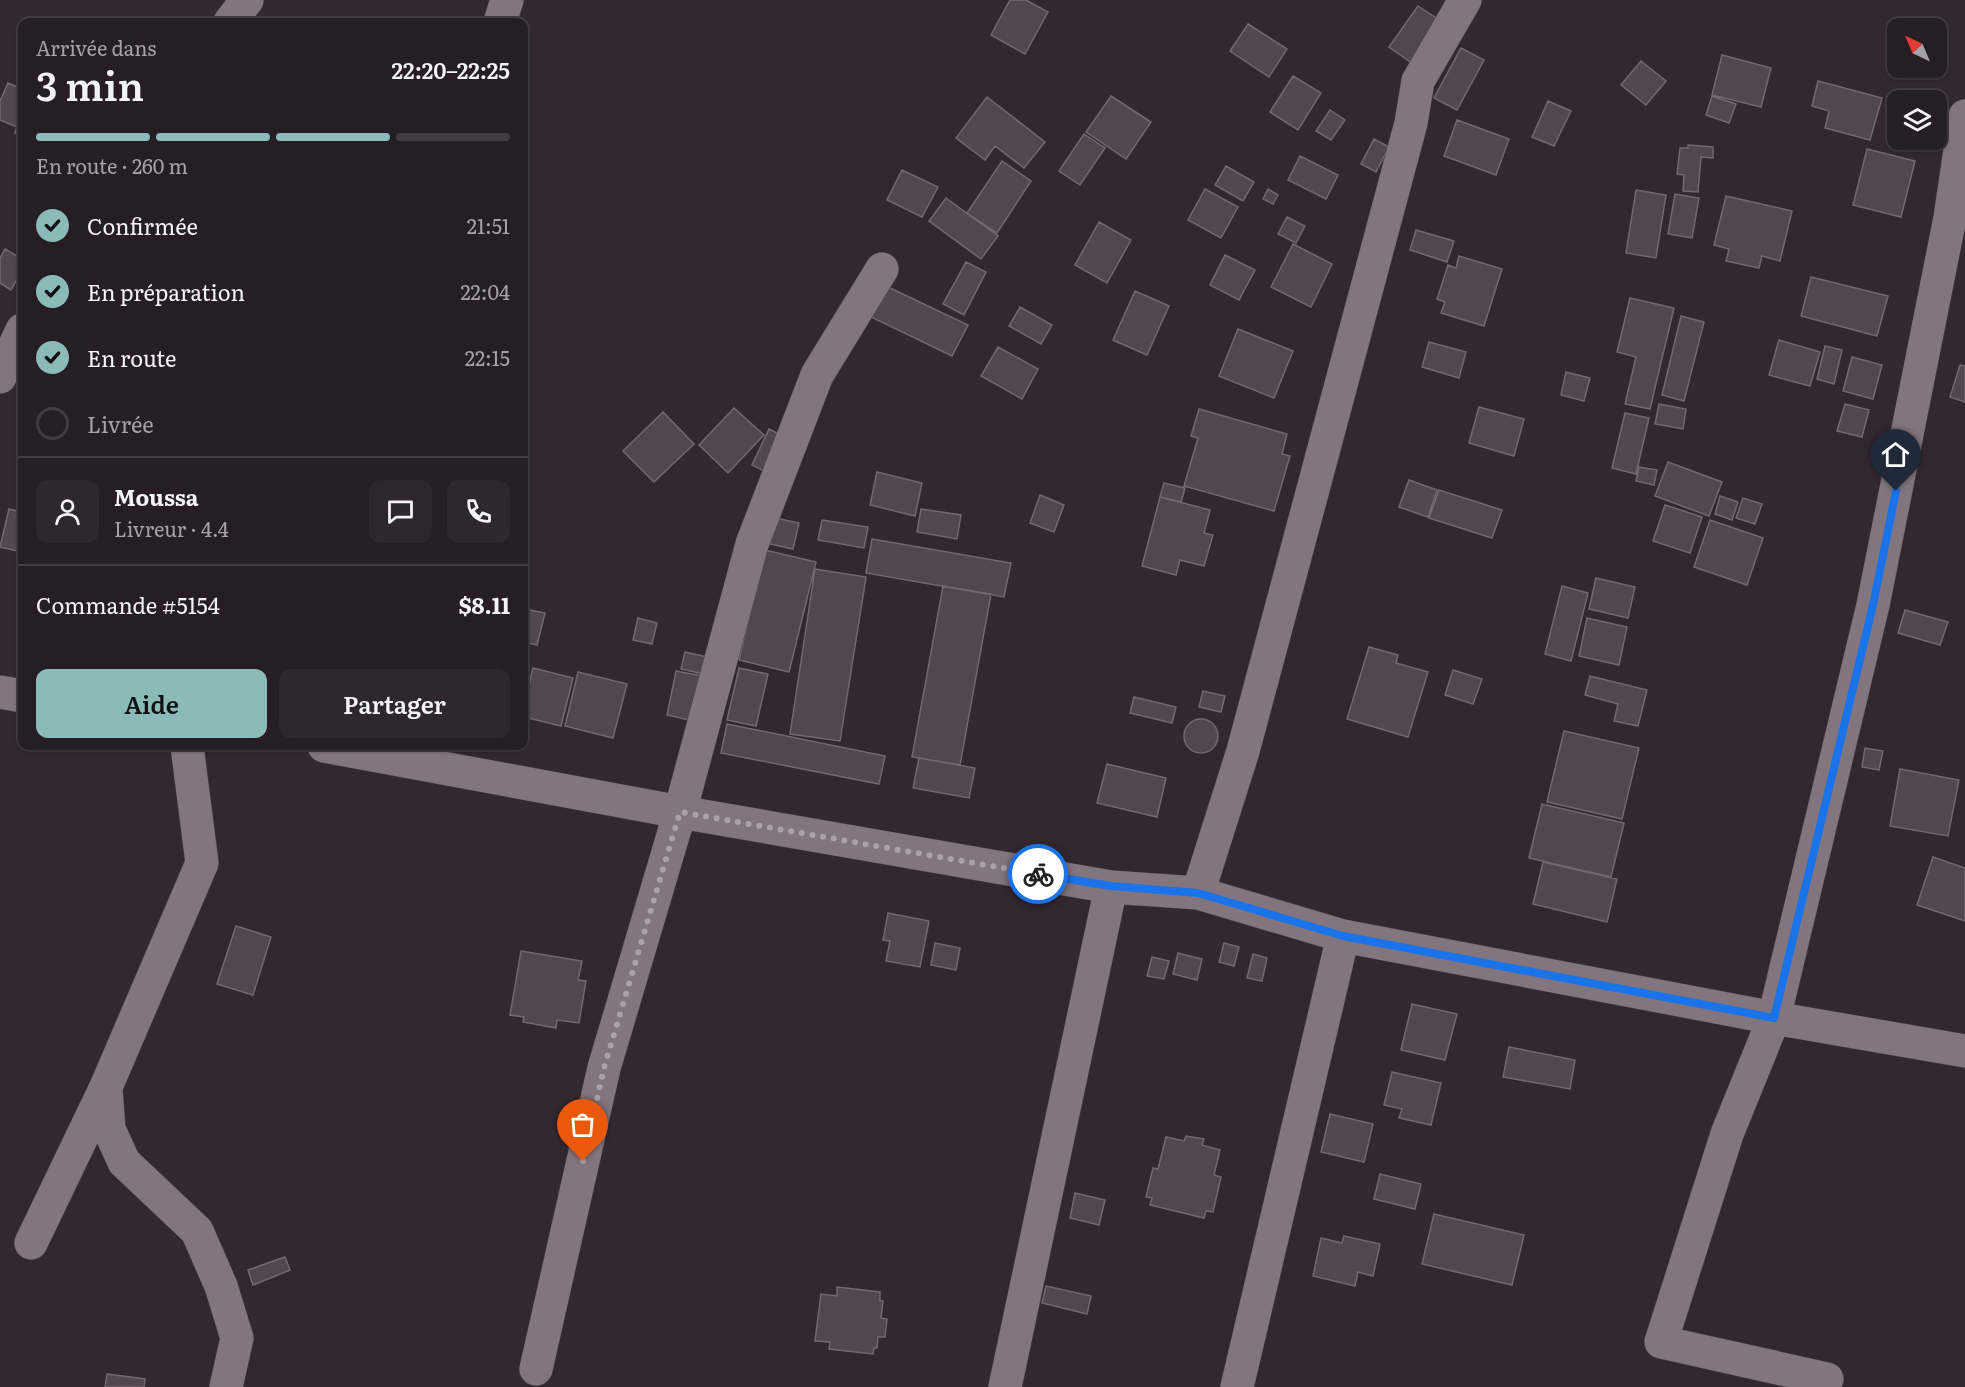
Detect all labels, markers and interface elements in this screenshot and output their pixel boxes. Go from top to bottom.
north arrow [1887,18,1947,78]
map controls [1887,18,1947,150]
text: Arrivée dans [36,32,156,62]
text: 22:20–22:25 [392,53,510,86]
text: 3 min [36,55,144,113]
button: layers [1887,90,1947,150]
text: En route · 260 m [36,150,188,180]
icon: check [36,209,69,242]
text: Confirmée [87,209,198,242]
text: 21:51 [467,210,510,240]
icon: check [36,275,69,308]
text: En préparation [87,275,245,308]
text: 22:04 [460,276,510,306]
icon: check [36,341,69,374]
text: En route [87,341,176,374]
text: 22:15 [465,342,510,372]
text: Livrée [87,407,154,440]
pin [1870,429,1921,491]
icon: home [1879,438,1912,471]
button: person [36,480,99,543]
text: Moussa [114,480,199,513]
button: chat [369,480,432,543]
button: phone [447,480,510,543]
text: Livreur · 4.4 [114,513,229,543]
text: Commande #5154 [36,588,220,621]
text: $8.11 [458,588,510,621]
button: Aide [36,669,267,738]
button: Partager [279,669,510,738]
courier [1008,844,1068,904]
icon: bike [1022,858,1055,891]
pin [557,1099,608,1161]
icon: bag [566,1108,599,1141]

